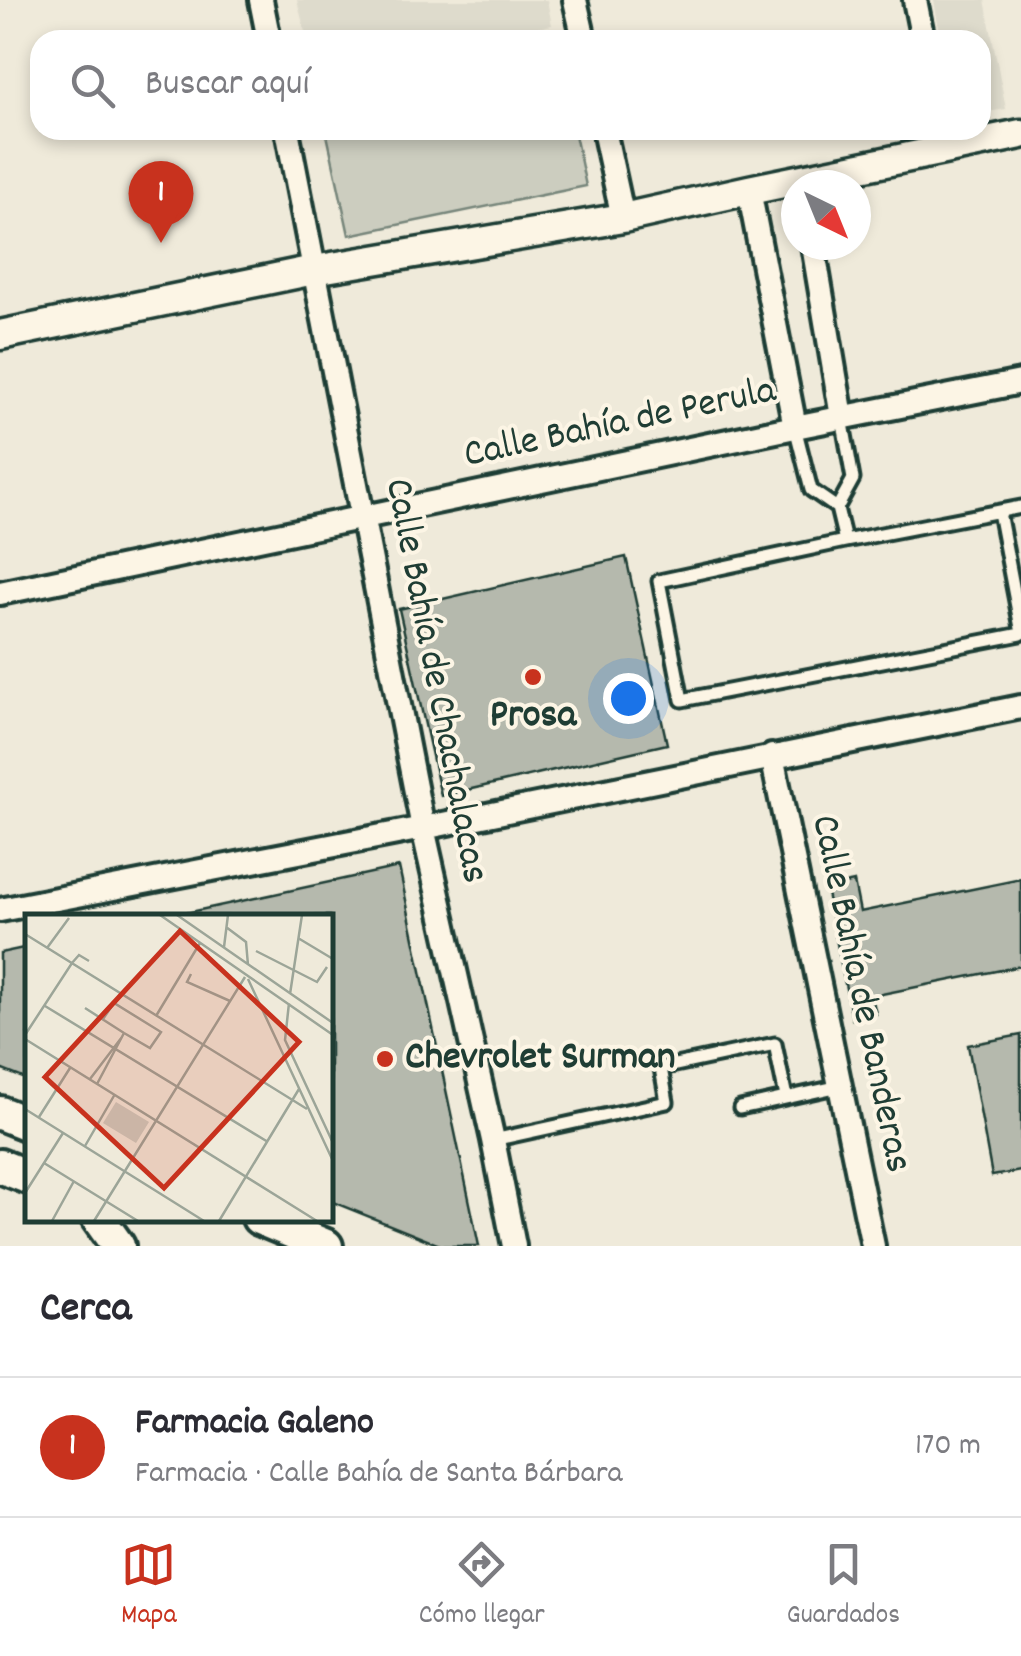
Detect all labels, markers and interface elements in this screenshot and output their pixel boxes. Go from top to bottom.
search box [30,30,991,140]
icon: search [65,58,120,113]
text: Buscar aquí [145,58,309,113]
pin: 1 [128,160,194,243]
north arrow [781,170,871,260]
street label: Calle Bahía de Perula [459,364,782,486]
street label: Calle Bahía de Chachalacas [367,474,501,888]
marker: Prosa [522,666,544,688]
your location [603,673,654,724]
place label: Prosa [490,689,577,746]
street label: Calle Bahía de Banderas [793,810,925,1178]
inset map [25,914,332,1221]
place label: Chevrolet Surman [405,1031,675,1088]
marker: Chevrolet Surman [374,1048,396,1070]
text: Cerca [40,1281,131,1341]
text: Farmacia Galeno [135,1397,374,1452]
text: 1 [69,1424,76,1470]
text: 170 m [915,1424,981,1470]
text: Farmacia · Calle Bahía de Santa Bárbara [135,1452,623,1498]
tab: Mapa [121,1537,177,1637]
tab: Cómo llegar [419,1537,545,1637]
tab: Guardados [787,1537,900,1637]

